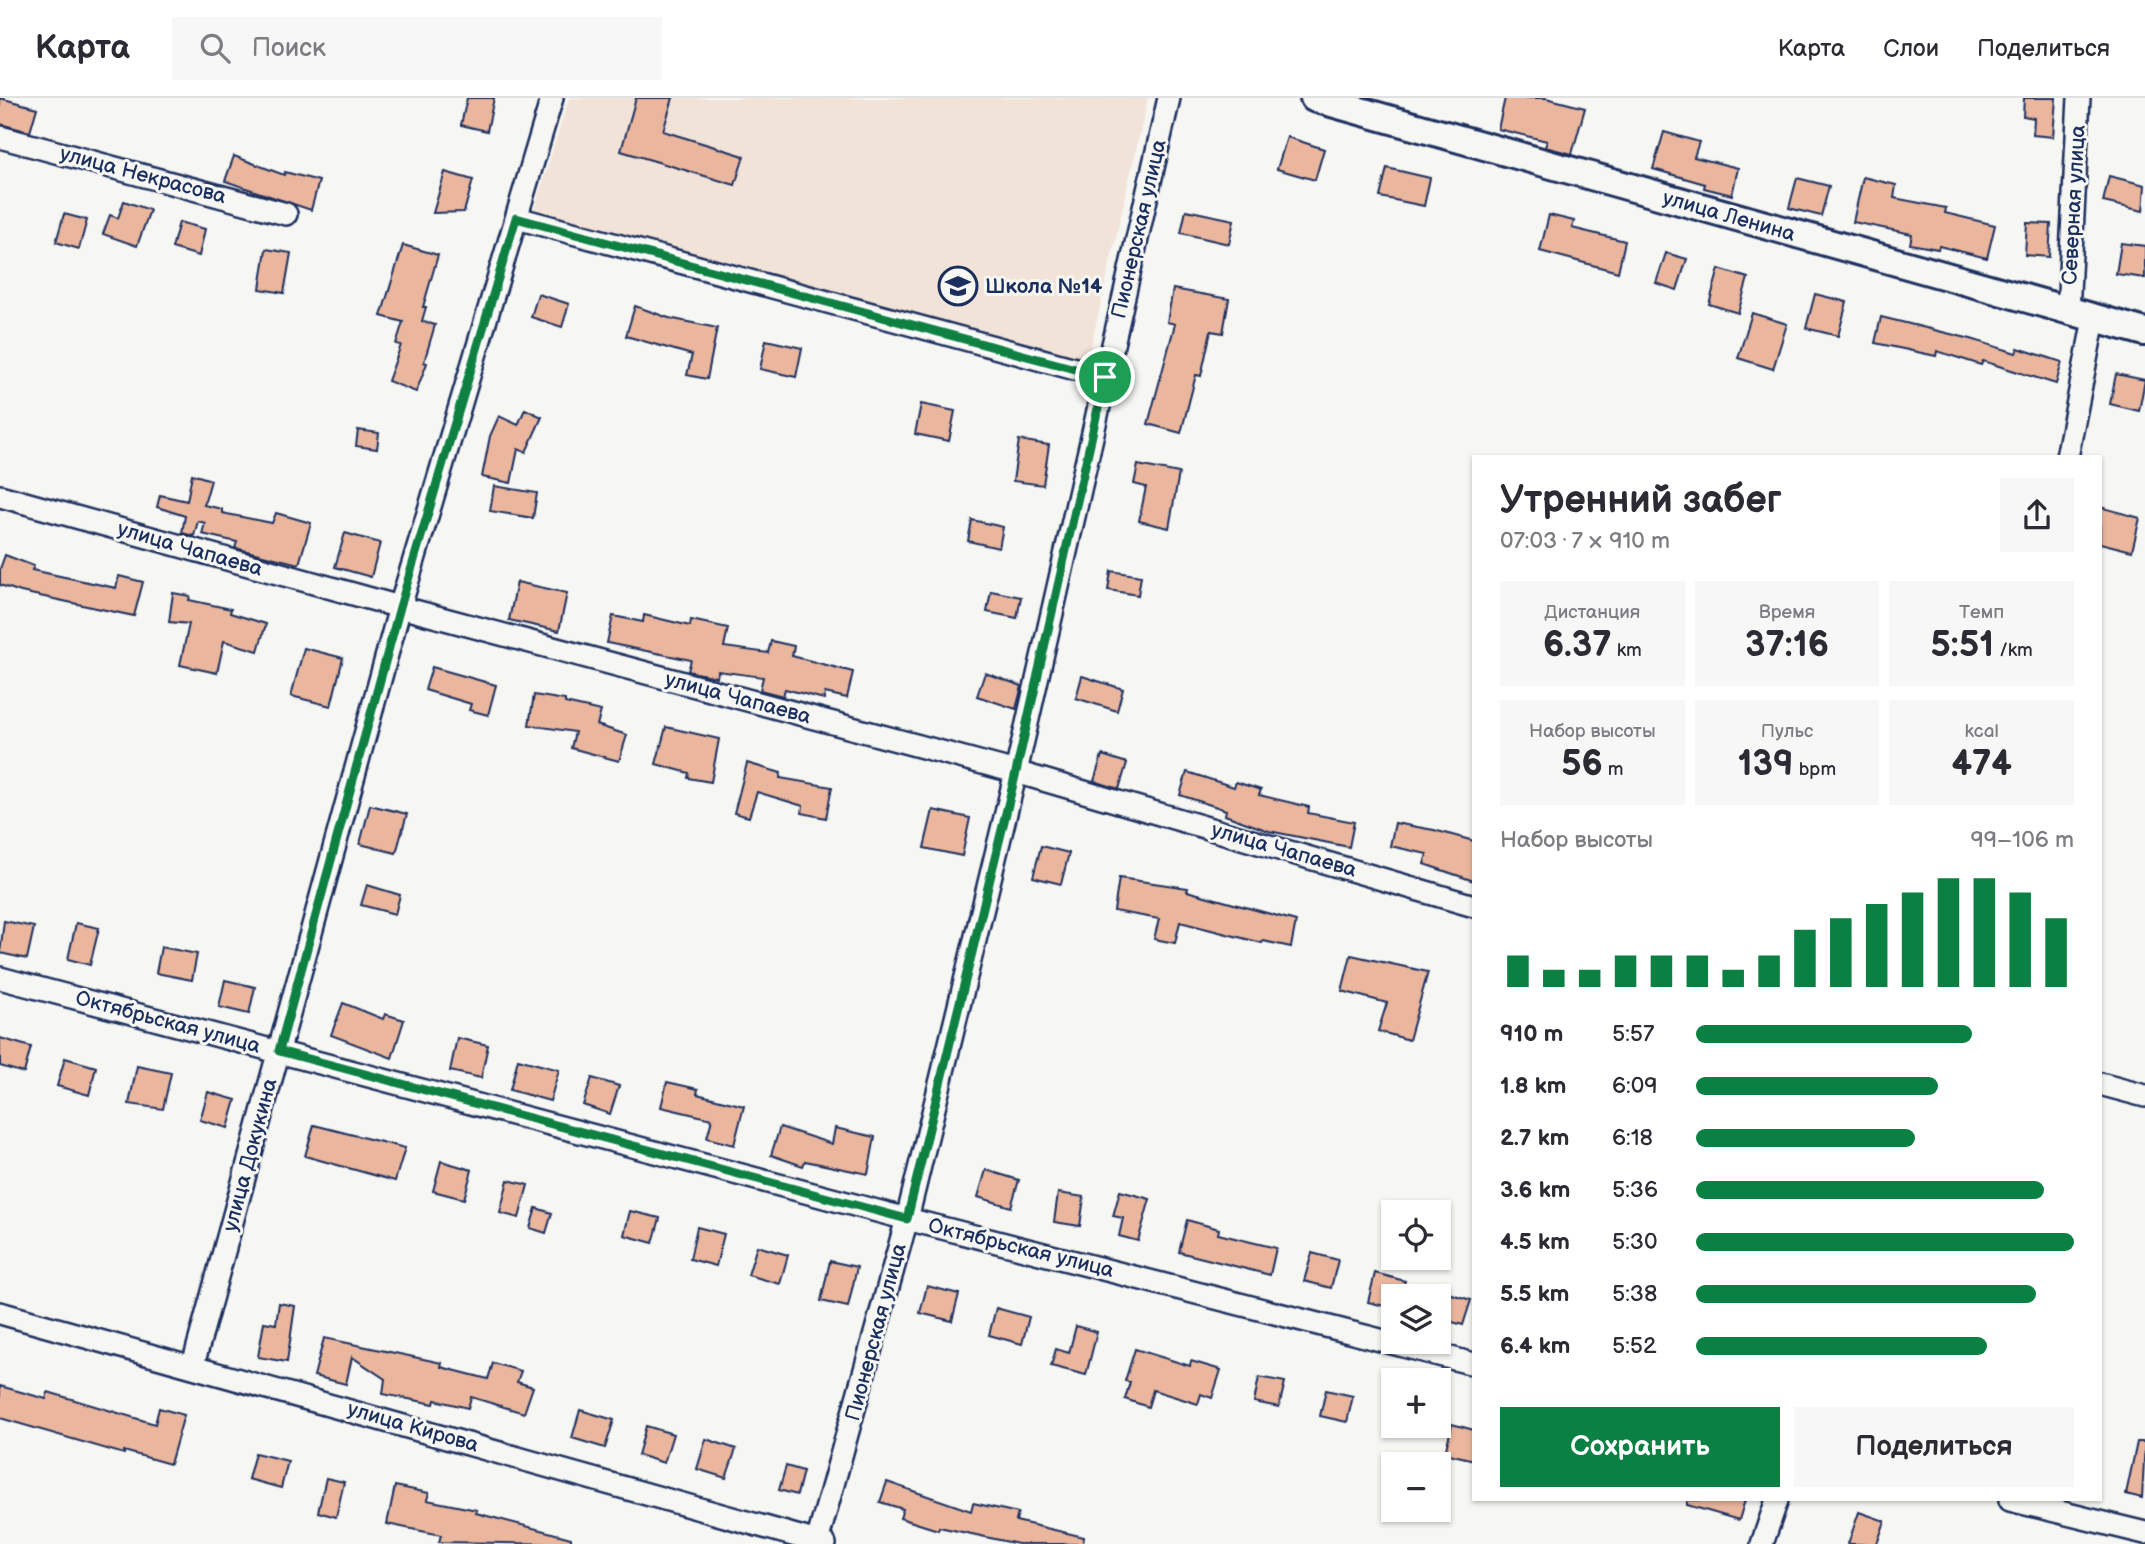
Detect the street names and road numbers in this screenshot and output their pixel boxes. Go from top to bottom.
street label: Северная улица [2057,124,2091,286]
street label: Пионерская улица [1106,137,1172,321]
street label: улица Некрасова [57,141,229,209]
street label: улица Ленина [1660,185,1799,247]
street label: улица Чапаева [115,516,266,582]
street label: улица Чапаева [662,667,814,730]
street label: улица Чапаева [1209,817,1360,883]
street label: Октябрьская улица [73,985,264,1059]
street label: улица Докукина [218,1075,283,1234]
street label: Октябрьская улица [926,1213,1117,1283]
street label: Пионерская улица [840,1240,912,1424]
street label: улица Кирова [345,1396,482,1458]

